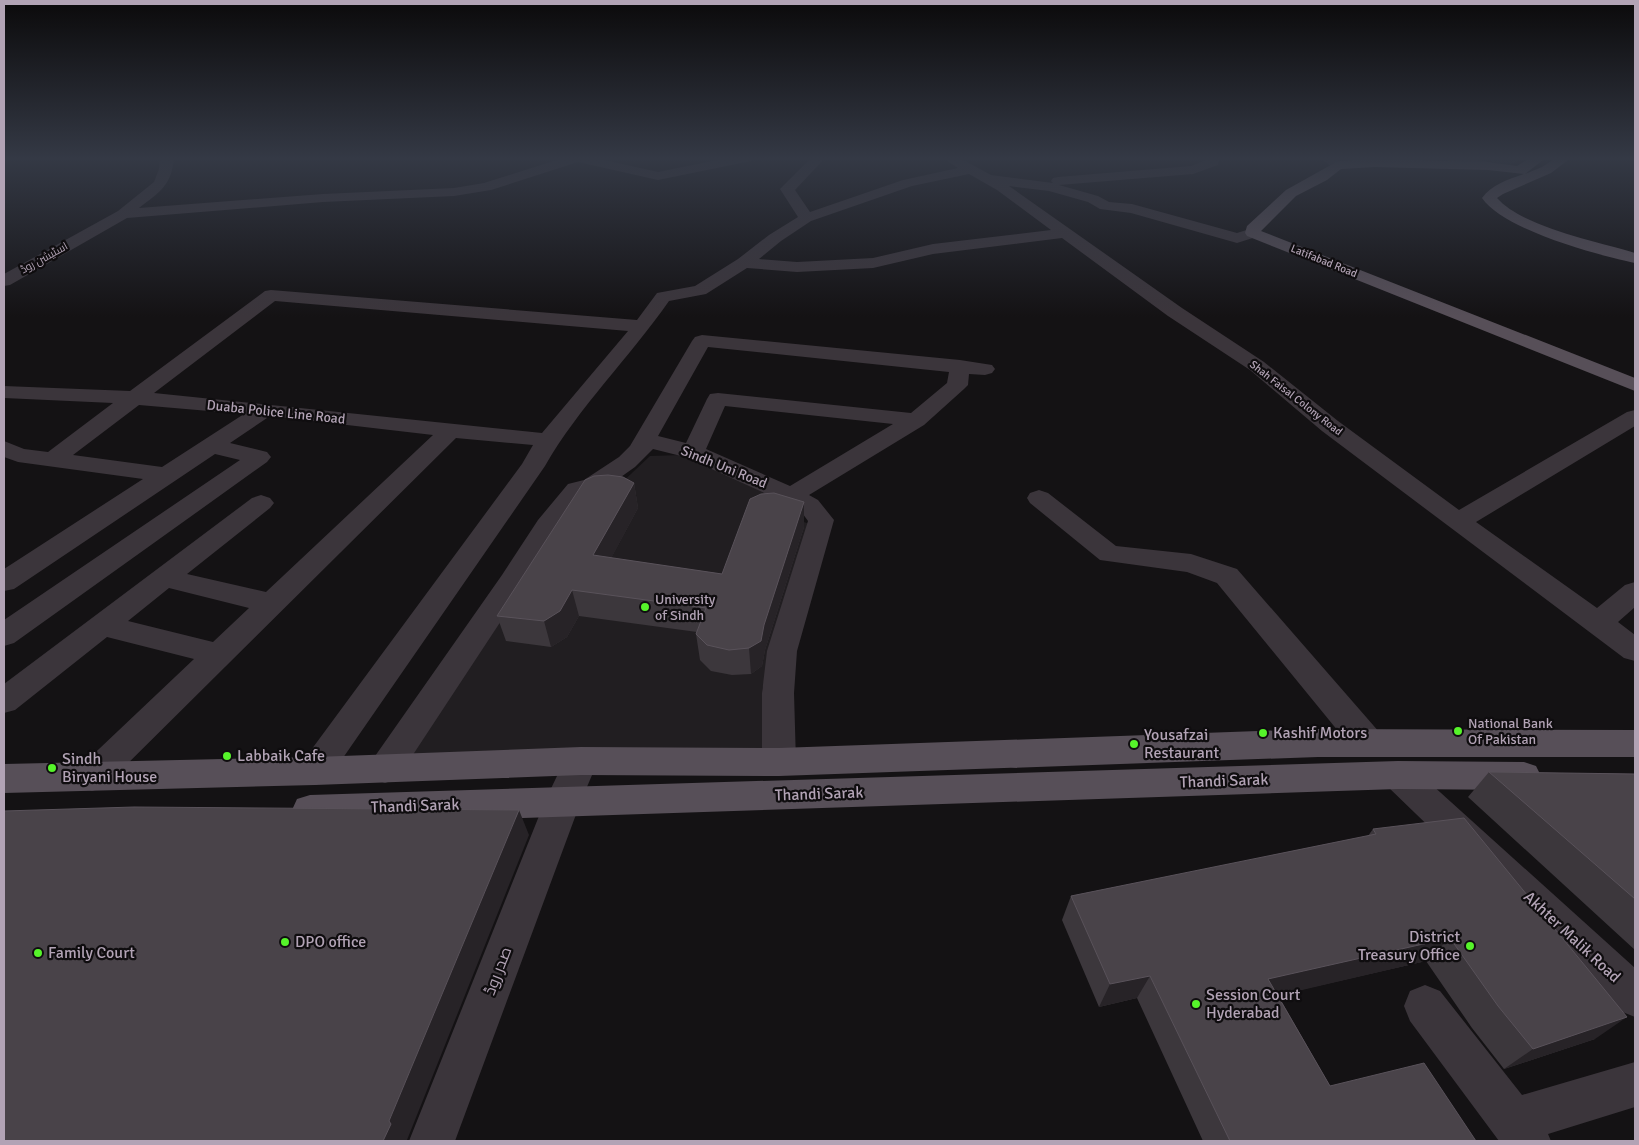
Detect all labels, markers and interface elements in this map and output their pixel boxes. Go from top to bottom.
street label: اسٹیشن روڈ [18,240,70,276]
street label: Latifabad Road [1289,242,1359,280]
street label: Shah Faisal Colony Road [1247,358,1345,438]
street label: Duaba Police Line Road [206,396,346,428]
street label: Sindh Uni Road [679,442,769,492]
place label: University of Sindh [655,591,716,624]
marker: University of Sindh [639,601,651,613]
place label: National Bank Of Pakistan [1468,715,1553,748]
place label: Kashif Motors [1273,723,1367,743]
place label: Yousafzai Restaurant [1144,725,1219,763]
marker: National Bank Of Pakistan [1452,725,1464,737]
marker: Kashif Motors [1257,727,1269,739]
marker: Yousafzai Restaurant [1128,738,1140,750]
place label: Labbaik Cafe [237,746,325,766]
place label: Sindh Biryani House [62,749,157,787]
marker: Labbaik Cafe [221,750,233,762]
marker: Sindh Biryani House [46,762,58,774]
street label: Thandi Sarak [1179,769,1269,793]
street label: Thandi Sarak [774,782,864,806]
street label: Thandi Sarak [370,794,460,818]
street label: Akhter Malik Road [1519,887,1625,987]
place label: District Treasury Office [1358,927,1460,965]
place label: DPO office [295,932,366,952]
marker: DPO office [279,936,291,948]
marker: District Treasury Office [1464,940,1476,952]
place label: Family Court [48,943,135,963]
street label: صدر روڈ [480,944,516,998]
marker: Family Court [32,947,44,959]
place label: Session Court Hyderabad [1206,985,1301,1023]
marker: Session Court Hyderabad [1190,998,1202,1010]

